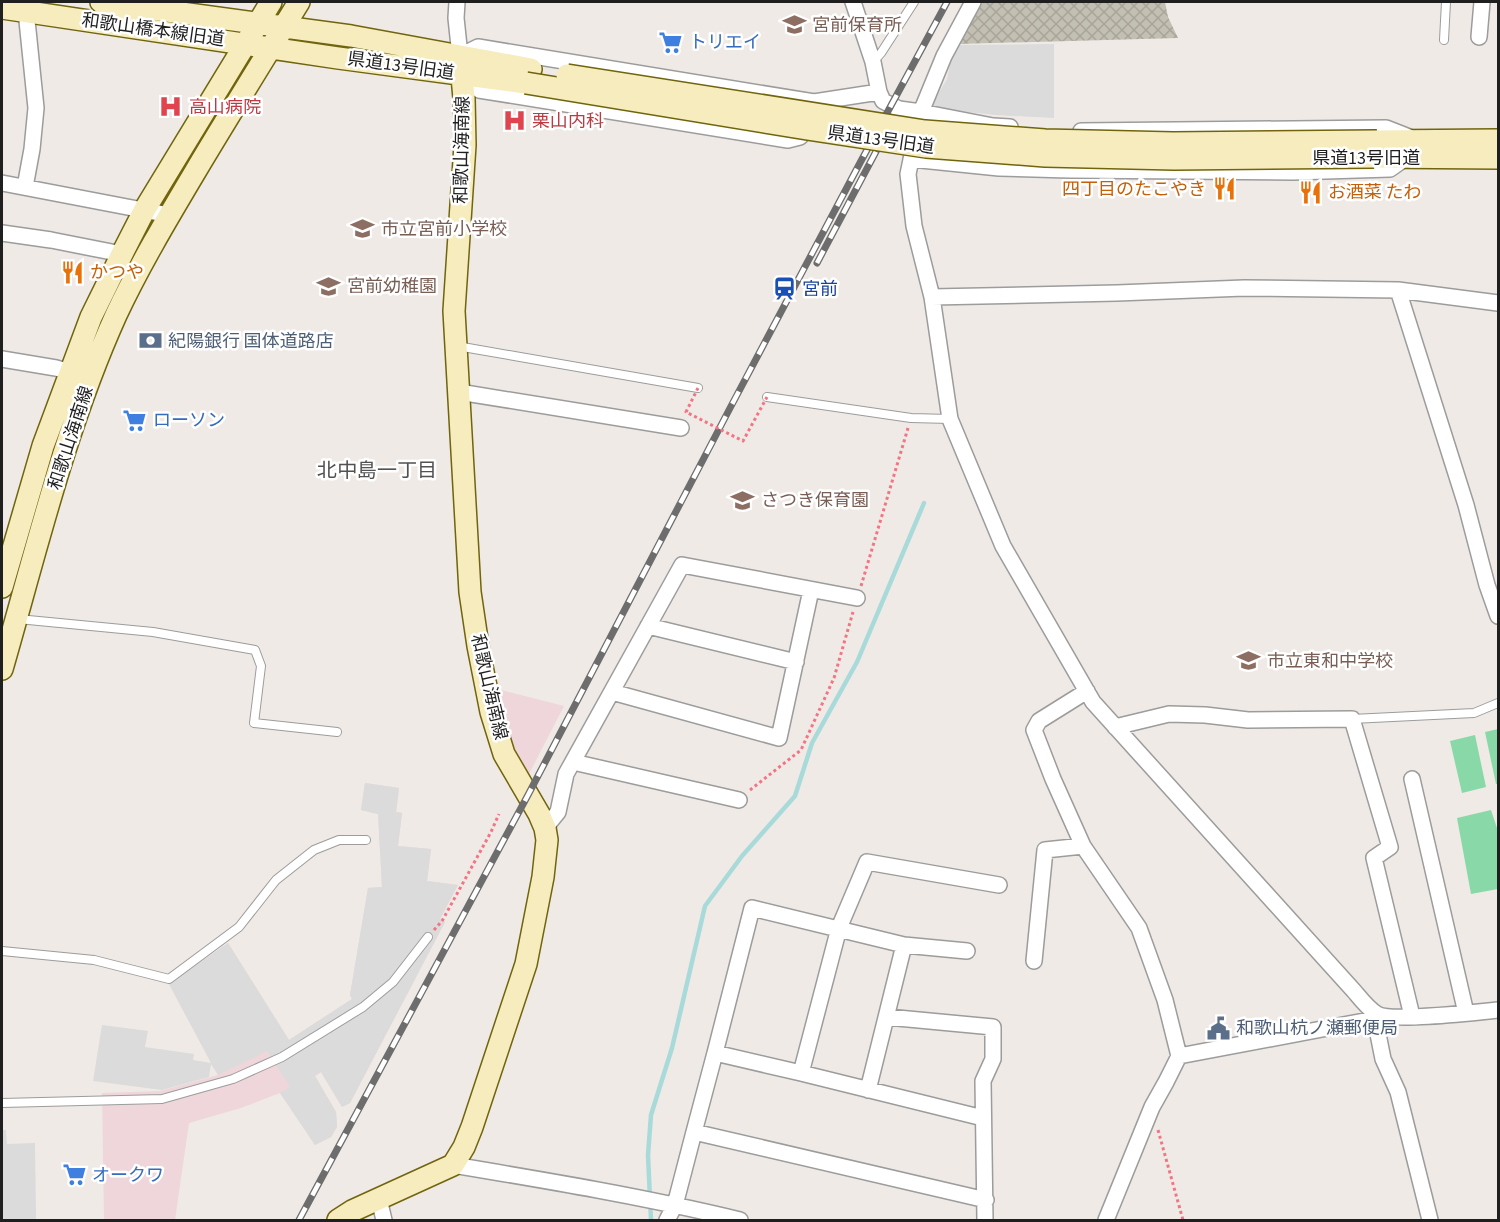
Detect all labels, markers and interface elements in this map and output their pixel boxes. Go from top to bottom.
street label: 和歌山橋本線旧道 [80,8,226,52]
school or university icon: 宮前保育所 [781,12,807,38]
place label: 宮前保育所 [812,13,902,38]
supermarket icon: トリエイ [658,29,684,55]
place label: トリエイ [689,30,761,55]
street label: 県道13号旧道 [346,46,456,86]
hospital icon: 高山病院 [158,94,184,120]
place label: 高山病院 [189,95,261,120]
street label: 和歌山海南線 [449,96,475,204]
hospital icon: 栗山内科 [501,108,527,134]
place label: 栗山内科 [532,109,604,134]
street label: 県道13号旧道 [826,120,936,160]
street label: 県道13号旧道 [1312,146,1420,171]
restaurant icon: 四丁目のたこやき [1211,176,1237,202]
place label: 四丁目のたこやき [1062,177,1206,202]
restaurant icon: お酒菜 たわ [1297,179,1323,205]
place label: お酒菜 たわ [1328,180,1422,205]
school or university icon: 市立宮前小学校 [350,216,376,242]
place label: 市立宮前小学校 [381,217,507,242]
restaurant icon: かつや [59,259,85,285]
place label: かつや [90,260,144,285]
school or university icon: 宮前幼稚園 [316,273,342,299]
place label: 宮前幼稚園 [347,274,437,299]
station icon: 宮前 [771,276,797,302]
place label: 宮前 [802,277,838,302]
bank icon: 紀陽銀行 国体道路店 [137,328,163,354]
place label: 紀陽銀行 国体道路店 [168,329,334,354]
street label: 和歌山海南線 [42,383,100,493]
supermarket icon: ローソン [122,407,148,433]
place label: ローソン [153,408,225,433]
district label: 北中島一丁目 [317,457,437,485]
school or university icon: さつき保育園 [730,487,756,513]
place label: さつき保育園 [761,488,869,513]
street label: 和歌山海南線 [465,632,513,742]
school or university icon: 市立東和中学校 [1236,648,1262,674]
place label: 市立東和中学校 [1267,649,1393,674]
public building icon: 和歌山杭ノ瀬郵便局 [1205,1015,1231,1041]
place label: 和歌山杭ノ瀬郵便局 [1236,1016,1398,1041]
supermarket icon: オークワ [61,1162,87,1188]
place label: オークワ [92,1163,164,1188]

